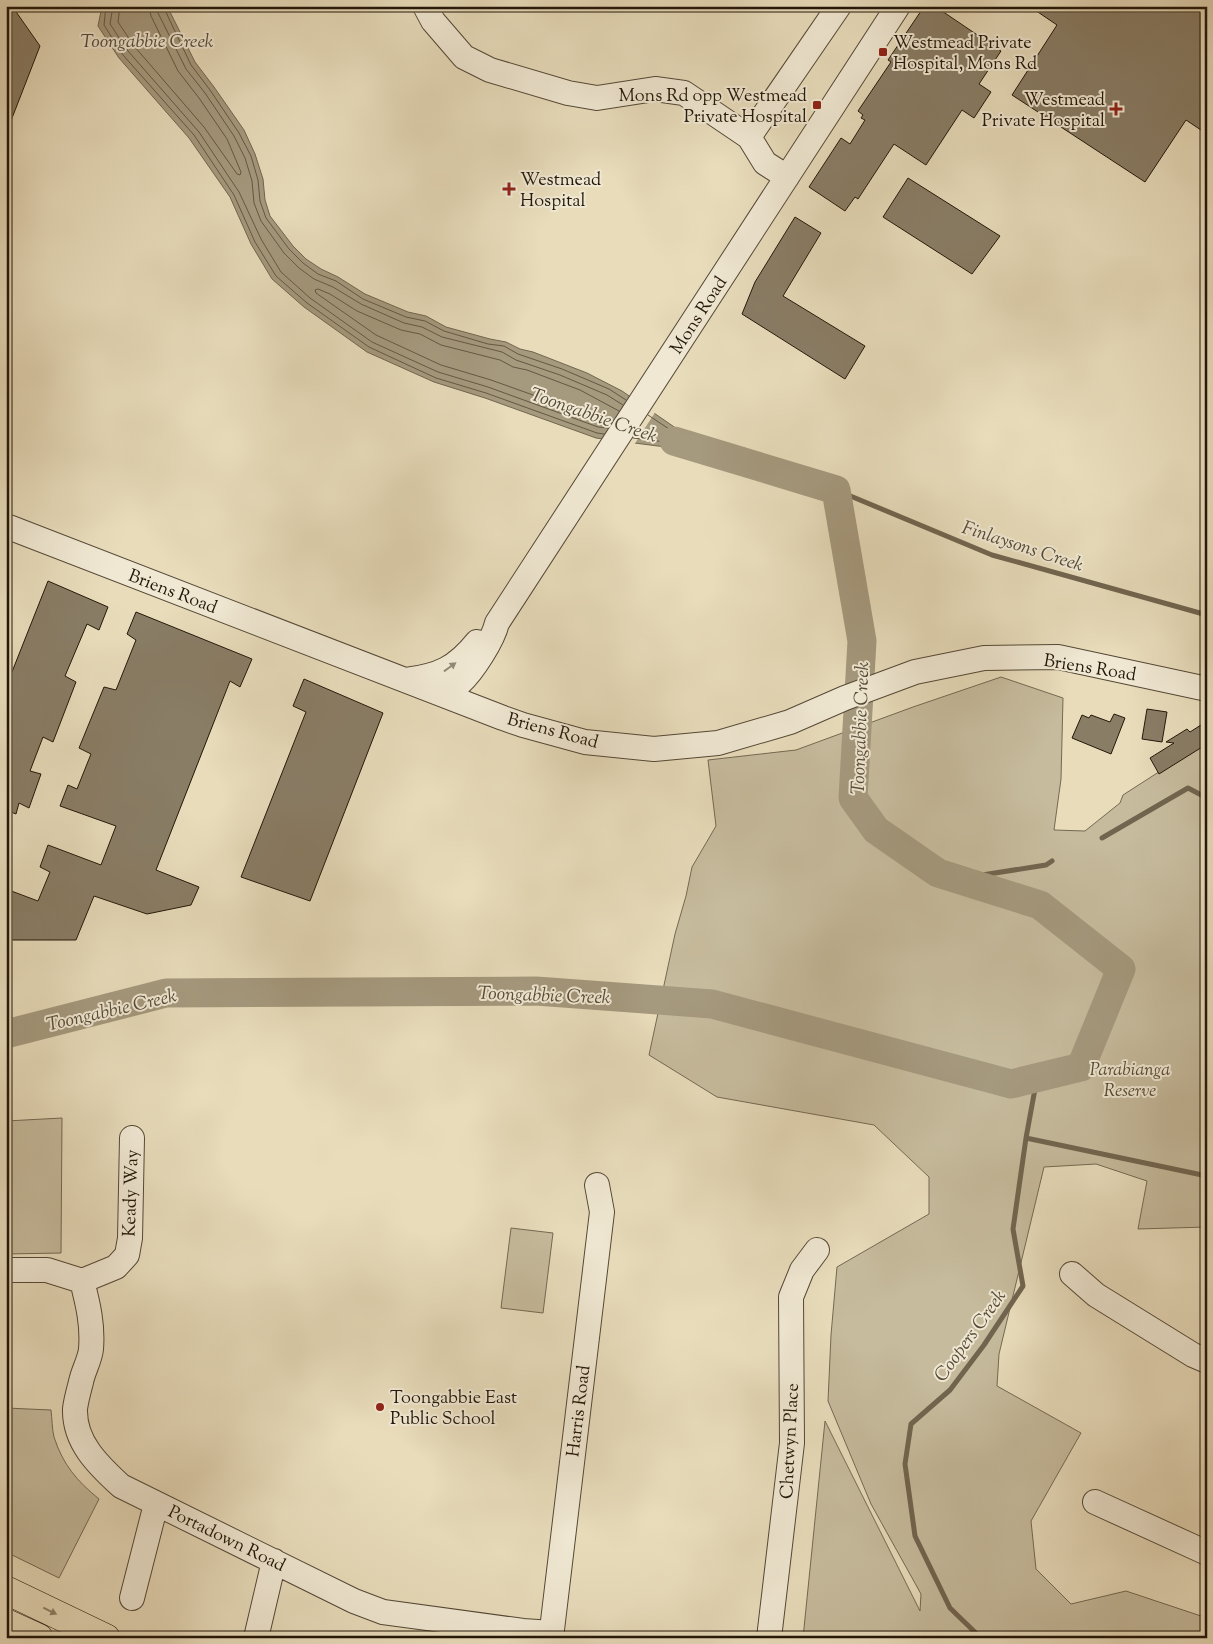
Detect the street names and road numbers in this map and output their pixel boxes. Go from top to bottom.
street label: Mons Road [665,272,735,360]
street label: Briens Road [124,564,221,622]
street label: Briens Road [1041,649,1138,689]
street label: Briens Road [504,707,601,757]
street label: Keady Way [117,1149,147,1237]
street label: Harris Road [561,1364,599,1459]
street label: Chetwyn Place [775,1382,807,1500]
street label: Portadown Road [163,1500,289,1580]

